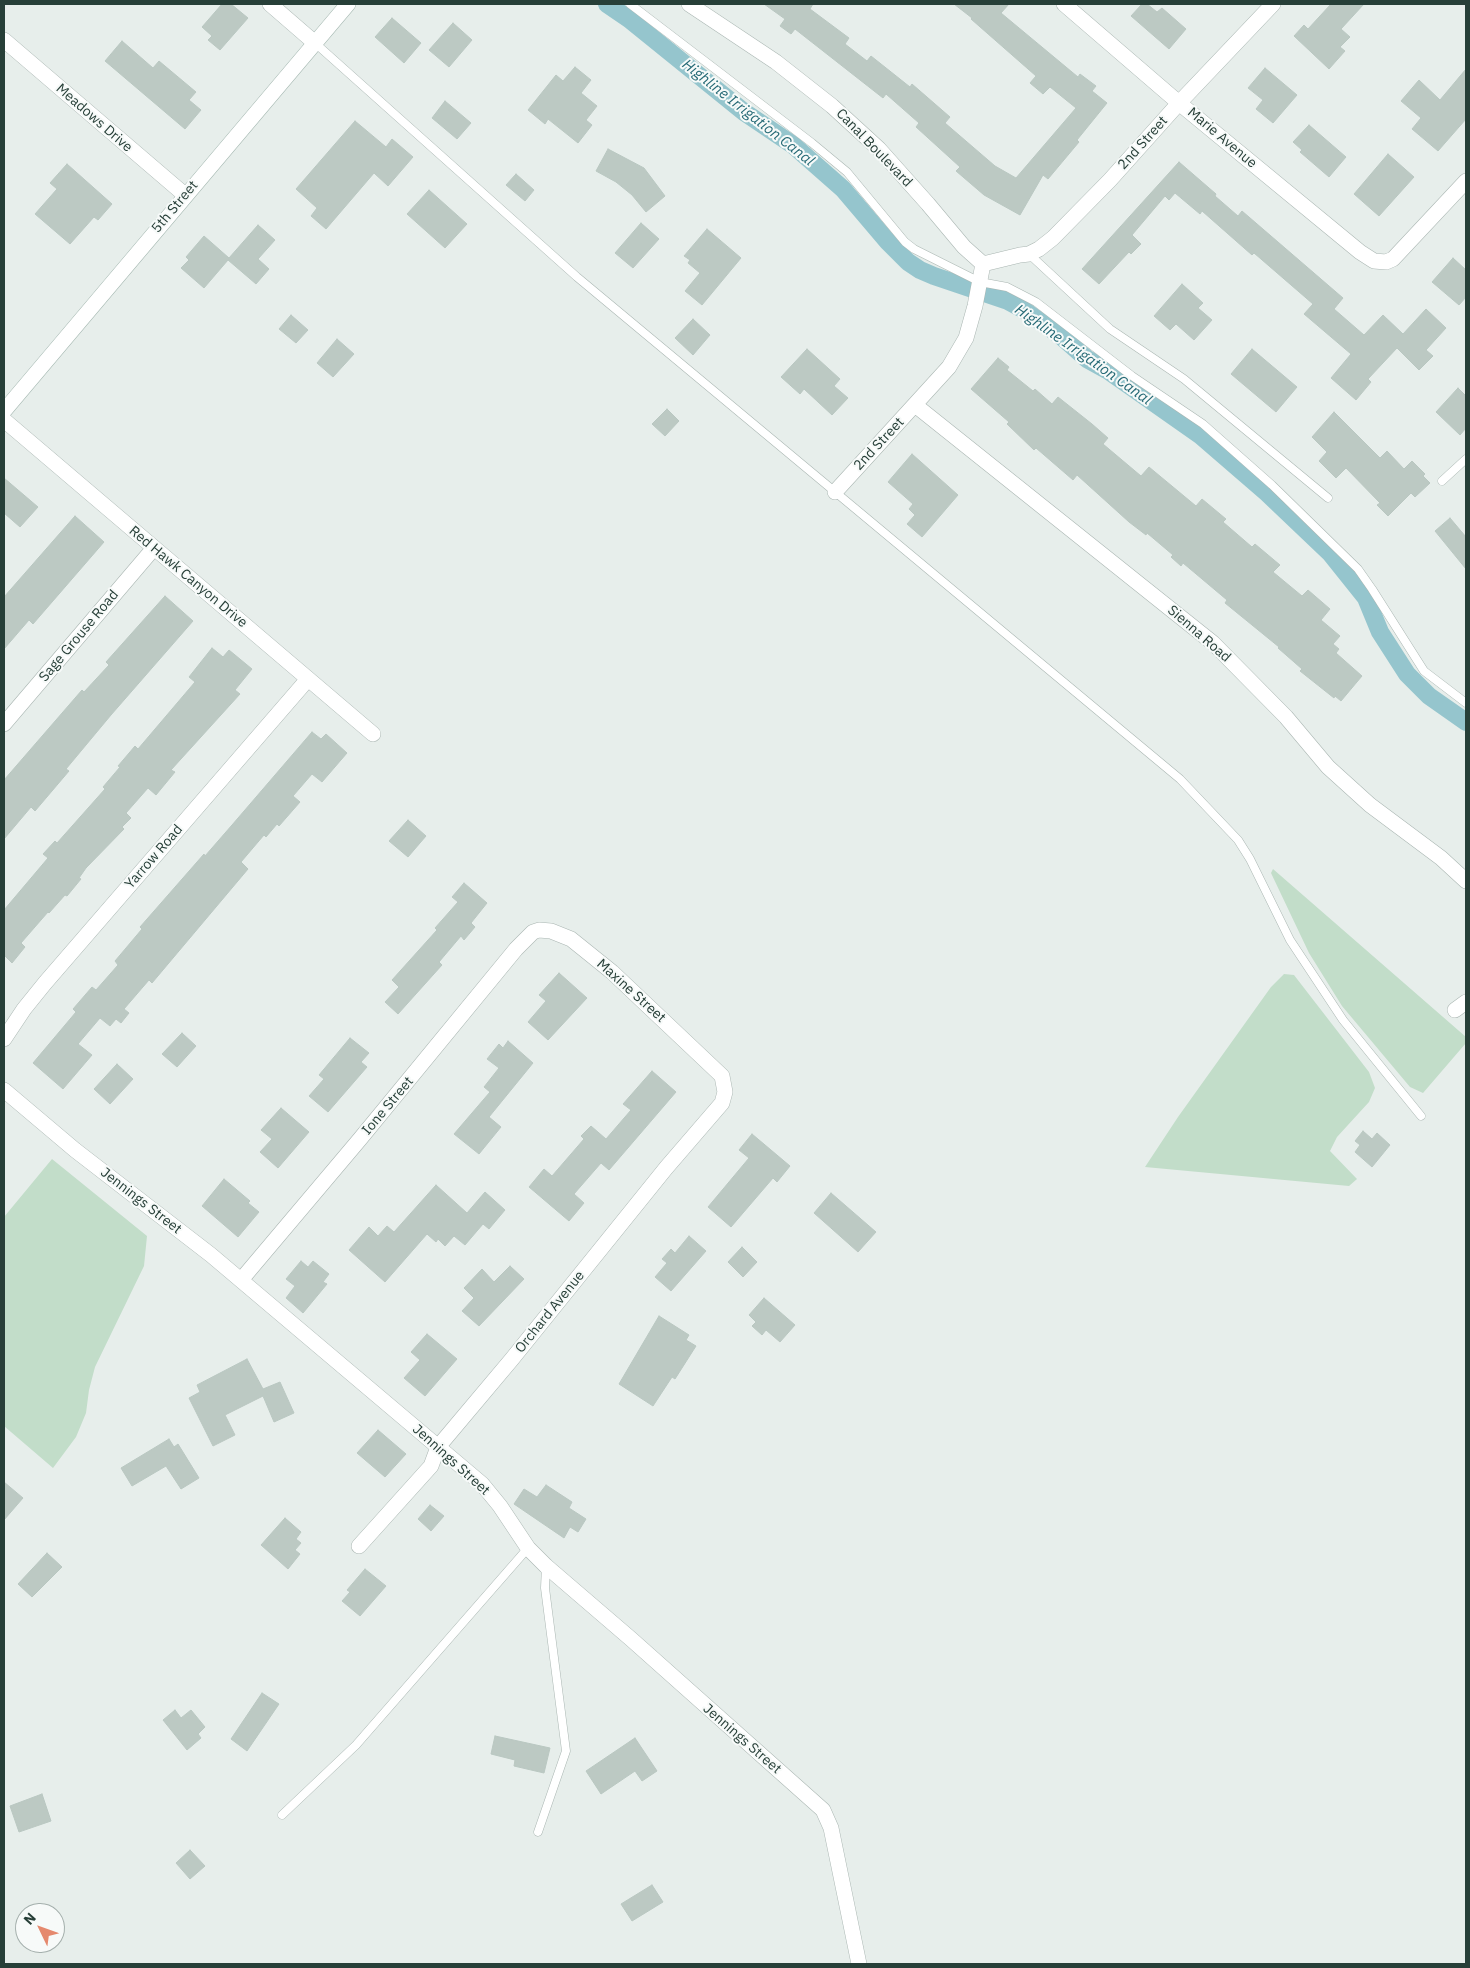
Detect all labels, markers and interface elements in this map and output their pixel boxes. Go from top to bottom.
water label: Highline Irrigation Canal [678,56,818,170]
street label: Meadows Drive [52,80,136,156]
street label: Marie Avenue [1184,104,1260,172]
street label: Canal Boulevard [832,105,916,191]
street label: 2nd Street [1115,113,1171,173]
street label: 5th Street [148,177,202,237]
water label: Highline Irrigation Canal [1011,301,1155,409]
street label: 2nd Street [850,414,908,474]
street label: Red Hawk Canyon Drive [125,523,251,631]
street label: Sage Grouse Road [36,587,122,685]
street label: Sienna Road [1164,602,1234,666]
street label: Yarrow Road [122,822,186,892]
street label: Maxine Street [593,956,669,1026]
street label: Ione Street [359,1074,417,1138]
street label: Jennings Street [97,1164,185,1238]
street label: Orchard Avenue [512,1268,588,1356]
street label: Jennings Street [409,1421,493,1499]
street label: Jennings Street [699,1700,785,1778]
north arrow [15,1903,65,1953]
text: N [20,1909,40,1928]

